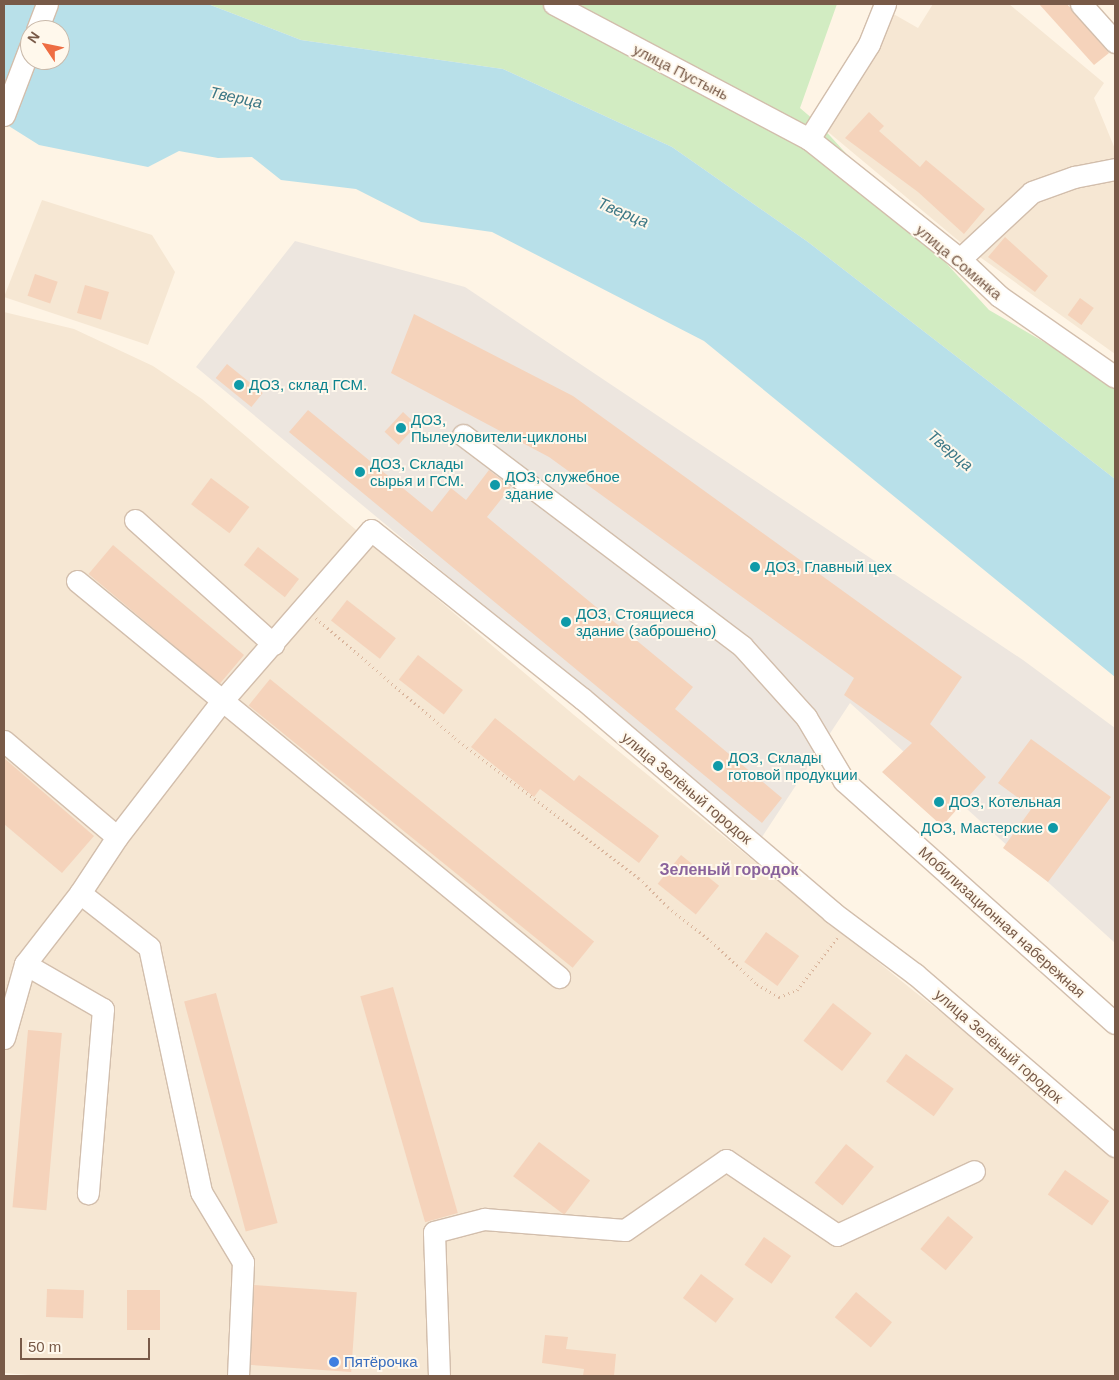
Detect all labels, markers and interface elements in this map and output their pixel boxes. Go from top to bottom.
north arrow [20,20,70,70]
text: N [24,29,43,46]
street label: улица Пустынь [630,40,732,104]
water label: Тверца [208,83,264,113]
water label: Тверца [595,194,651,232]
street label: улица Соминка [912,221,1006,303]
place label: ДОЗ, склад ГСМ. [249,376,367,394]
marker: ДОЗ, склад ГСМ. [233,379,245,391]
place label: ДОЗ, Пылеуловители-циклоны [411,410,587,445]
marker: ДОЗ, Пылеуловители-циклоны [395,422,407,434]
water label: Тверца [923,427,977,475]
place label: ДОЗ, Склады сырья и ГСМ. [370,454,464,489]
marker: ДОЗ, Склады сырья и ГСМ. [354,466,366,478]
place label: ДОЗ, служебное здание [505,467,620,502]
marker: ДОЗ, служебное здание [489,479,501,491]
place label: ДОЗ, Главный цех [765,558,892,576]
marker: ДОЗ, Главный цех [749,561,761,573]
place label: ДОЗ, Стоящиеся здание (заброшено) [576,604,716,639]
marker: ДОЗ, Стоящиеся здание (заброшено) [560,616,572,628]
street label: улица Зелёный городок [618,728,756,848]
place label: ДОЗ, Склады готовой продукции [728,748,858,783]
marker: ДОЗ, Склады готовой продукции [712,760,724,772]
place label: ДОЗ, Котельная [949,793,1061,811]
marker: ДОЗ, Котельная [933,796,945,808]
place label: ДОЗ, Мастерские [921,819,1043,837]
marker: ДОЗ, Мастерские [1047,822,1059,834]
street label: Мобилизационная набережная [915,843,1089,1001]
district label: Зеленый городок [660,860,798,880]
street label: улица Зелёный городок [931,985,1067,1107]
scale bar [22,1328,152,1360]
text: 50 m [28,1338,61,1355]
place label: Пятёрочка [344,1353,418,1371]
marker: Пятёрочка [328,1356,340,1368]

